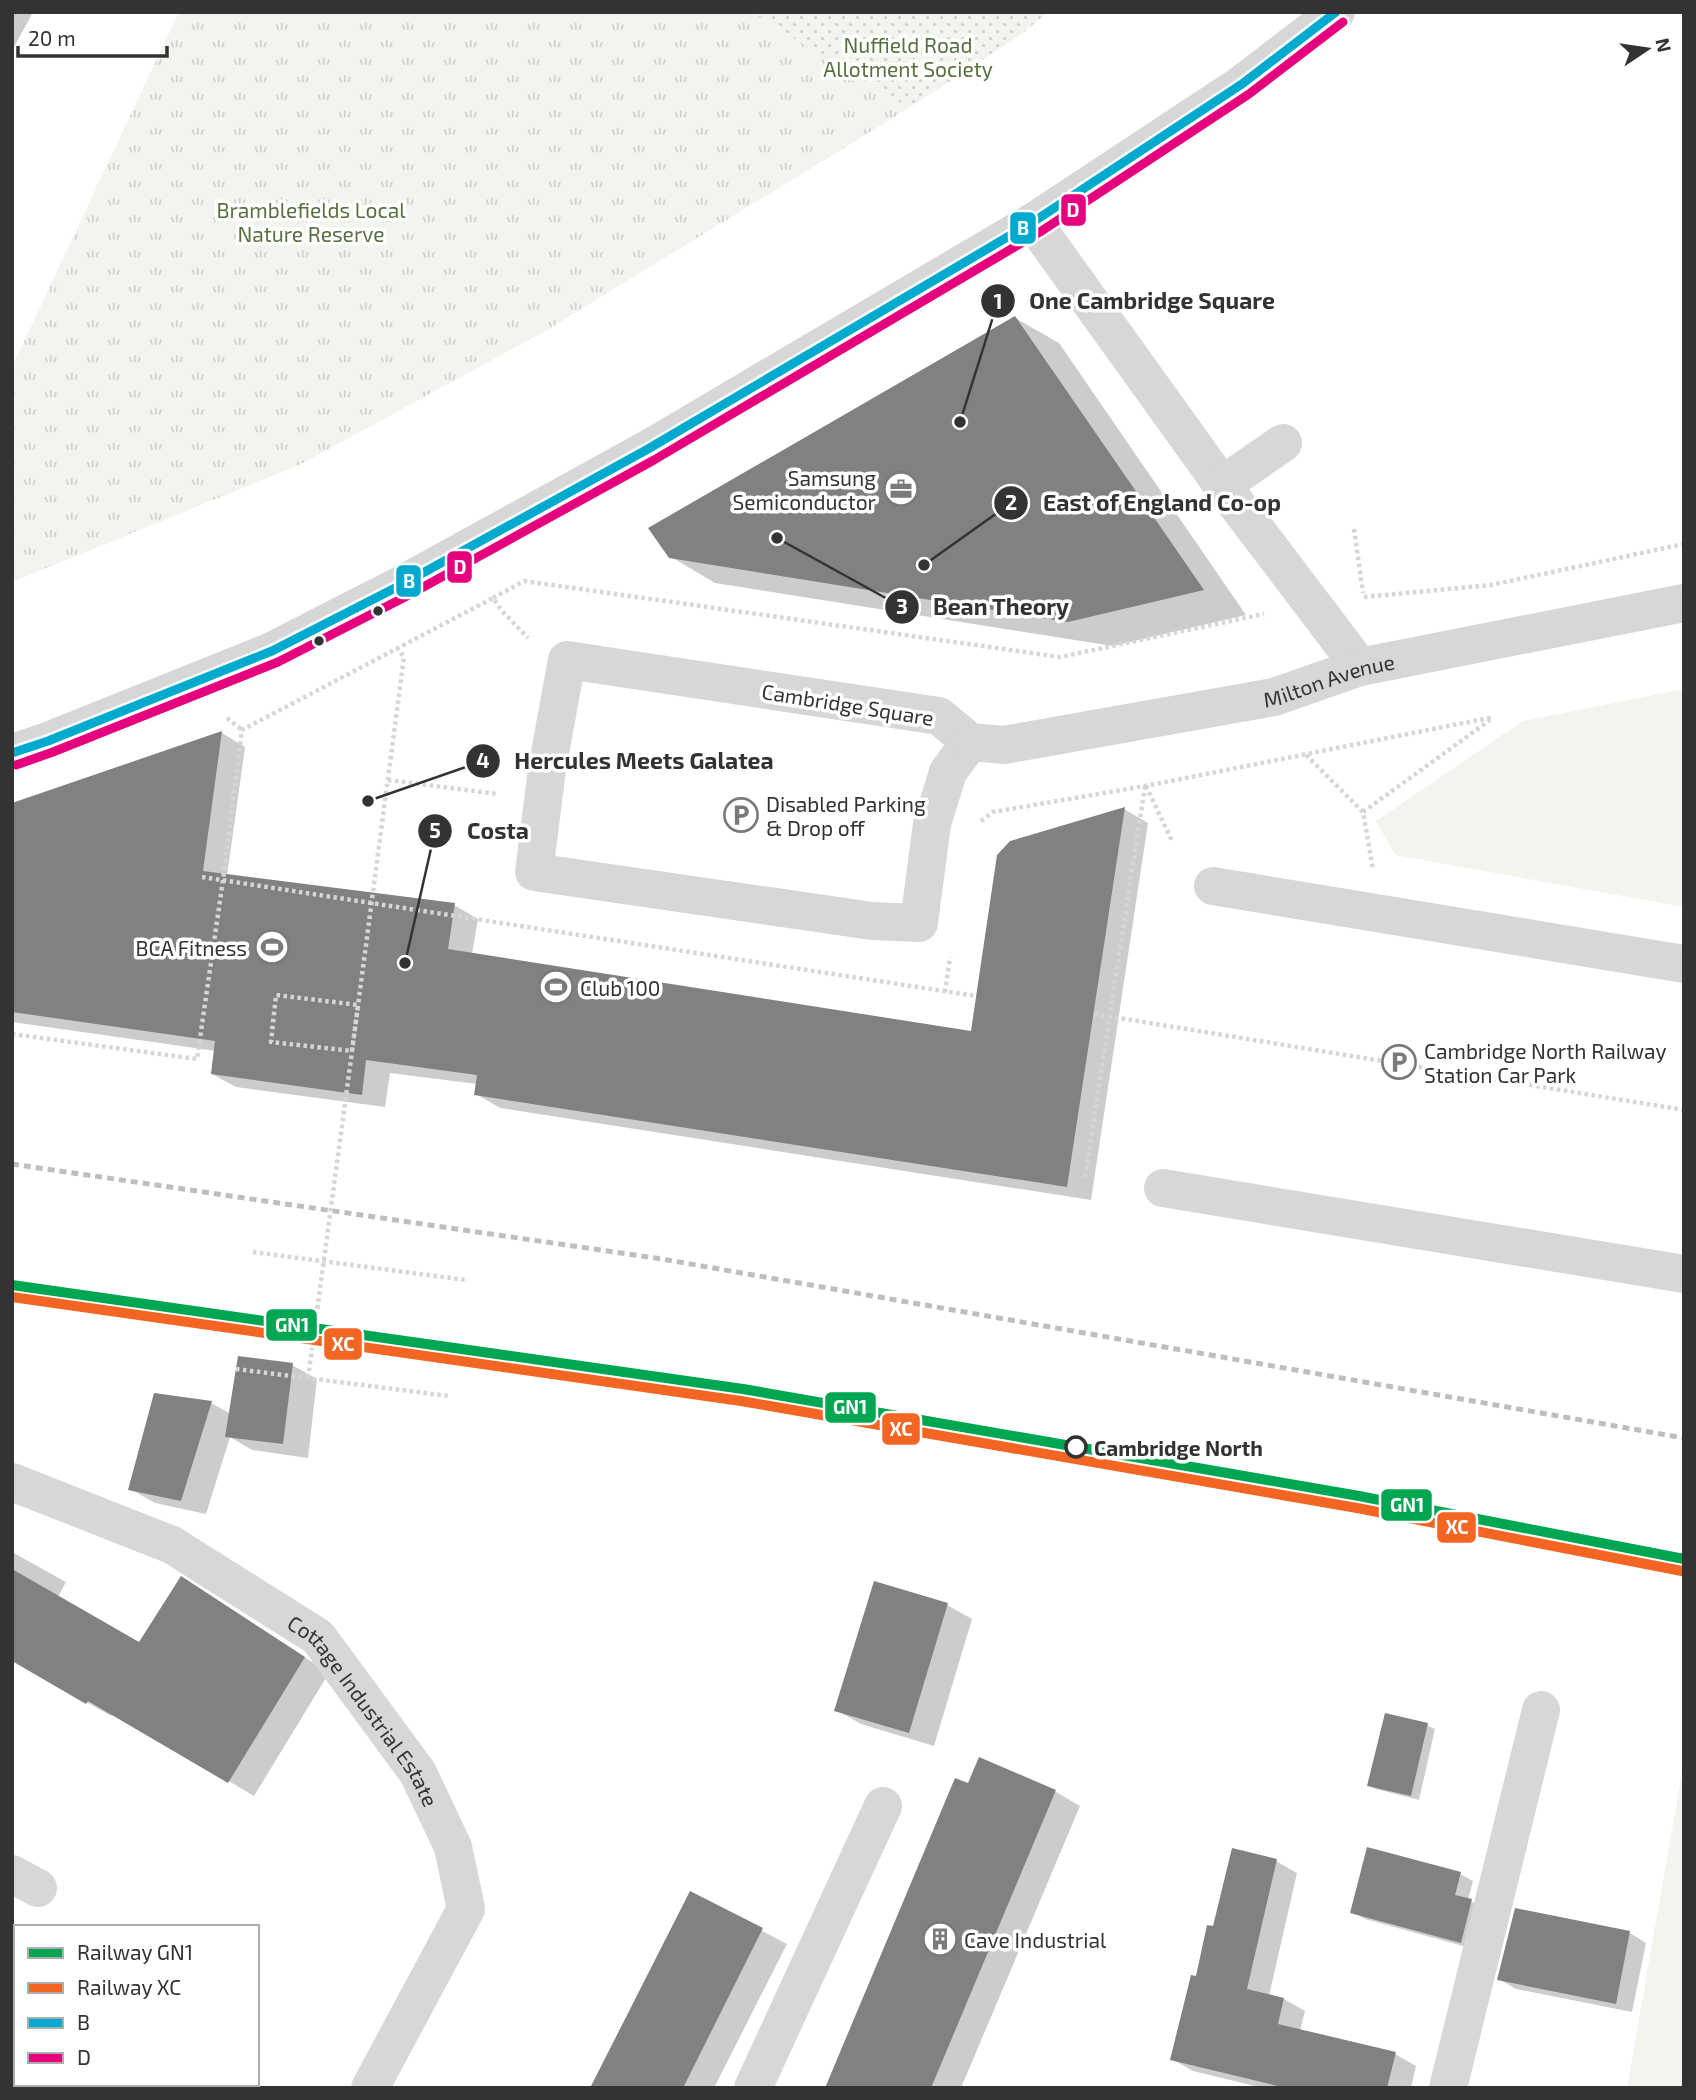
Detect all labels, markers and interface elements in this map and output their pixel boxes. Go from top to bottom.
scale bar [18,14,166,58]
north arrow [1612,14,1682,84]
text: 20 m [28,25,76,50]
park label: Nuffield Road Allotment Society [823,32,993,81]
text: N [1651,36,1677,54]
line badge: D [1060,193,1087,227]
park label: Bramblefields Local Nature Reserve [216,197,406,246]
text: D [1067,198,1080,221]
line badge: B [1009,211,1037,245]
text: B [1017,216,1029,239]
callout: One Cambridge Square [980,279,1289,323]
text: One Cambridge Square [1029,286,1275,314]
text: 1 [993,288,1003,313]
place label: Samsung Semiconductor [732,465,877,514]
office icon: Samsung Semiconductor [882,470,920,508]
callout: East of England Co-op [994,481,1295,525]
text: East of England Co-op [1043,488,1281,516]
text: 2 [1005,489,1017,514]
line badge: D [446,550,473,584]
text: D [454,555,467,578]
line badge: B [395,564,422,598]
text: B [403,569,415,592]
callout: Bean Theory [884,585,1084,629]
text: Bean Theory [933,592,1069,620]
text: 3 [896,593,908,618]
unlabelled marker [371,604,385,618]
unlabelled marker [312,634,326,648]
street label: Milton Avenue [1261,648,1397,711]
street label: Cambridge Square [760,678,936,730]
callout: Hercules Meets Galatea [466,739,788,783]
text: Hercules Meets Galatea [514,746,774,774]
text: 4 [476,747,490,772]
place label: Disabled Parking & Drop off [766,791,926,840]
parking icon: Disabled Parking & Drop off [722,796,760,834]
callout: Costa [418,809,543,853]
text: Costa [467,816,529,844]
text: 5 [429,817,441,842]
sports icon: BCA Fitness [253,928,291,966]
place label: BCA Fitness [135,935,247,960]
sports icon: Club 100 [537,968,575,1006]
place label: Club 100 [580,975,661,1000]
place label: Cambridge North Railway Station Car Park [1424,1038,1667,1087]
parking icon: Cambridge North Railway Station Car Park [1380,1043,1418,1081]
line badge: GN1 [265,1308,318,1342]
text: GN1 [275,1313,309,1336]
line badge: XC [323,1327,363,1361]
text: XC [331,1332,355,1355]
line badge: GN1 [824,1391,877,1424]
text: GN1 [833,1395,867,1418]
line badge: XC [881,1412,921,1446]
text: XC [889,1417,913,1440]
place label: Cambridge North [1094,1435,1263,1460]
marker: Cambridge North [1065,1436,1087,1458]
line badge: GN1 [1380,1488,1433,1522]
text: GN1 [1390,1493,1424,1516]
line badge: XC [1436,1511,1477,1544]
text: XC [1445,1515,1469,1538]
street label: Cottage Industrial Estate [284,1609,444,1810]
building icon: Cave Industrial [921,1920,959,1958]
legend [14,1925,259,2086]
place label: Cave Industrial [964,1927,1107,1952]
text: Railway GN1 [77,1939,193,1964]
text: Railway XC [77,1974,181,1999]
text: B [77,2009,90,2034]
text: D [77,2044,91,2069]

